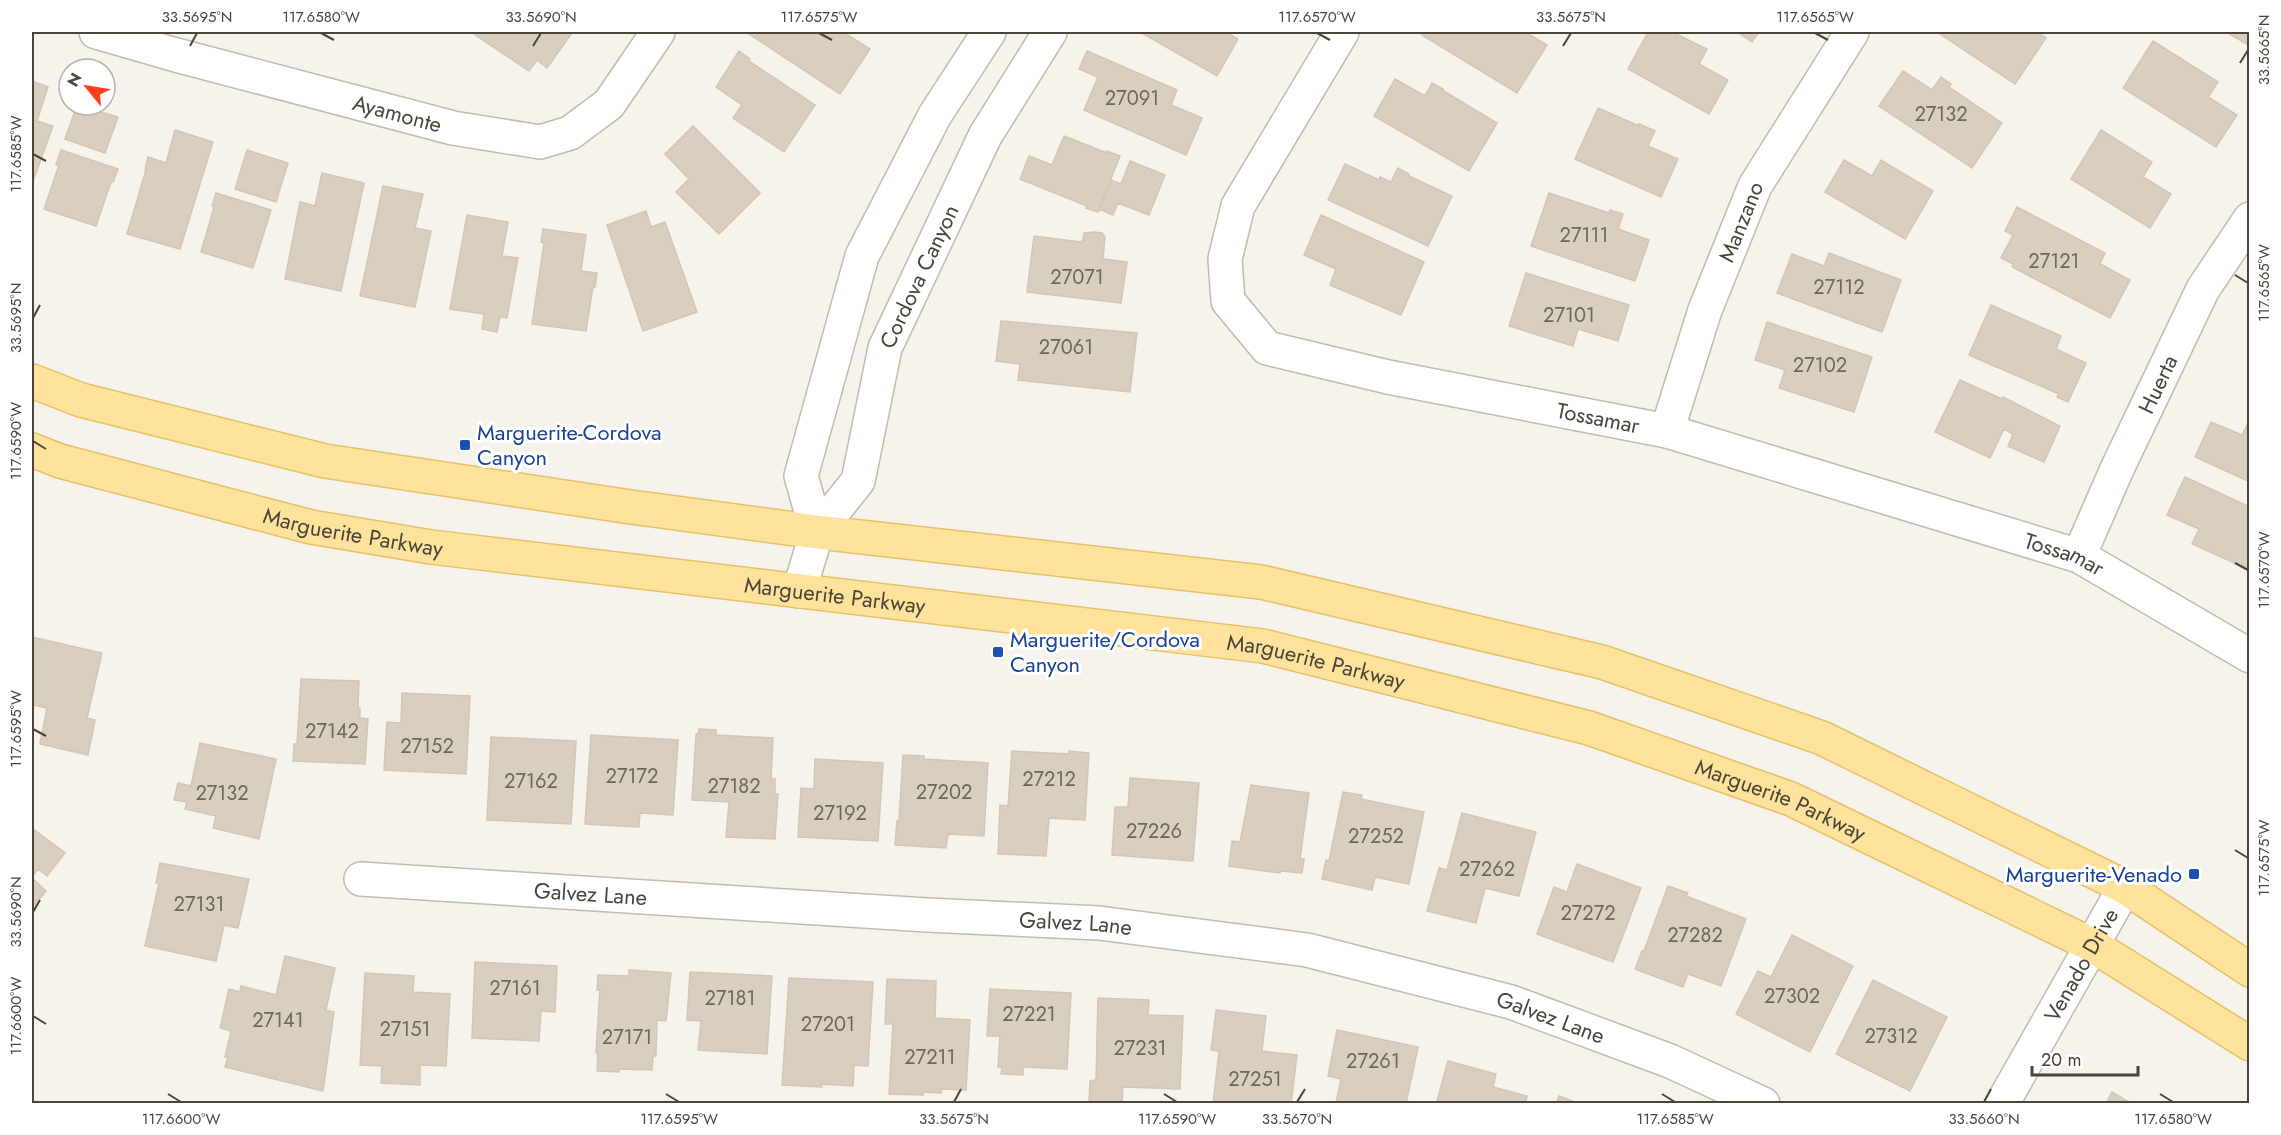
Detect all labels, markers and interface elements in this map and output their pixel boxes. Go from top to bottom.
text: 33.5695°N [162,6,232,28]
text: 117.6580°W [282,6,360,28]
text: 33.5690°N [505,6,577,28]
text: 117.6575°W [781,6,858,28]
text: 117.6570°W [1278,6,1356,28]
text: 33.5675°N [1536,6,1606,28]
text: 117.6565°W [1776,6,1854,28]
text: 33.5665°N [2253,15,2275,85]
north arrow [57,57,117,117]
text: N [61,68,88,91]
house number: 27091 [1105,84,1159,113]
street label: Ayamonte [349,86,445,140]
house number: 27132 [1914,100,1968,129]
text: 117.6585°W [5,115,27,193]
street label: Manzano [1710,177,1771,267]
street label: Cordova Canyon [871,199,966,354]
house number: 27111 [1560,221,1608,250]
text: 117.6565°W [2253,244,2275,322]
house number: 27121 [2028,247,2080,276]
house number: 27071 [1050,263,1104,292]
house number: 27112 [1813,273,1865,302]
text: 33.5695°N [5,283,27,353]
house number: 27101 [1543,301,1595,330]
house number: 27061 [1039,333,1093,362]
street label: Huerta [2130,349,2185,419]
house number: 27102 [1793,351,1847,380]
street label: Tossamar [1554,394,1643,441]
text: 117.6590°W [5,402,27,480]
place label: Marguerite-Cordova Canyon [477,416,662,473]
marker: Marguerite-Cordova Canyon [458,438,472,452]
street label: Marguerite Parkway [260,499,445,564]
street label: Tossamar [2020,524,2111,584]
text: 117.6570°W [2253,531,2275,609]
street label: Marguerite Parkway [742,568,928,622]
place label: Marguerite/Cordova Canyon [1010,623,1200,680]
street label: Marguerite Parkway [1225,626,1409,697]
marker: Marguerite/Cordova Canyon [991,645,1005,659]
text: 117.6595°W [5,690,27,768]
house number: 27142 [305,717,359,746]
house number: 27152 [400,732,454,761]
street label: Marguerite Parkway [1691,751,1872,849]
house number: 27172 [606,762,658,791]
house number: 27212 [1022,765,1076,794]
house number: 27162 [504,767,558,796]
house number: 27182 [707,772,761,801]
house number: 27202 [916,778,972,807]
house number: 27132 [195,779,249,808]
house number: 27192 [813,799,867,828]
house number: 27226 [1126,817,1182,846]
text: 117.6575°W [2253,819,2275,896]
house number: 27252 [1348,822,1404,851]
house number: 27262 [1459,855,1515,884]
place label: Marguerite-Venado [2006,858,2182,890]
marker: Marguerite-Venado [2187,867,2201,881]
street label: Galvez Lane [533,874,648,913]
text: 33.5690°N [5,876,27,948]
house number: 27131 [174,890,224,919]
house number: 27272 [1560,899,1616,928]
street label: Venado Drive [2036,902,2126,1028]
street label: Galvez Lane [1018,903,1134,943]
house number: 27282 [1667,921,1723,950]
house number: 27161 [489,974,541,1003]
text: 117.6600°W [5,977,27,1055]
house number: 27302 [1764,982,1820,1011]
street label: Galvez Lane [1493,983,1609,1051]
house number: 27181 [705,984,755,1013]
house number: 27221 [1002,1000,1056,1029]
house number: 27141 [252,1006,304,1035]
house number: 27201 [801,1010,855,1039]
house number: 27151 [379,1015,431,1044]
house number: 27312 [1864,1022,1918,1051]
house number: 27171 [602,1023,652,1052]
house number: 27231 [1113,1034,1167,1063]
scale bar [2032,1039,2138,1077]
house number: 27211 [904,1043,956,1072]
house number: 27261 [1346,1047,1400,1076]
text: 20 m [2041,1047,2081,1073]
house number: 27251 [1228,1065,1282,1094]
text: 117.6600°W [142,1108,220,1130]
text: 117.6595°W [640,1108,718,1130]
text: 33.5675°N [919,1108,989,1130]
text: 117.6590°W [1138,1108,1216,1130]
text: 33.5670°N [1262,1108,1332,1130]
text: 117.6585°W [1636,1108,1714,1130]
text: 33.5660°N [1948,1108,2020,1130]
text: 117.6580°W [2134,1108,2212,1130]

